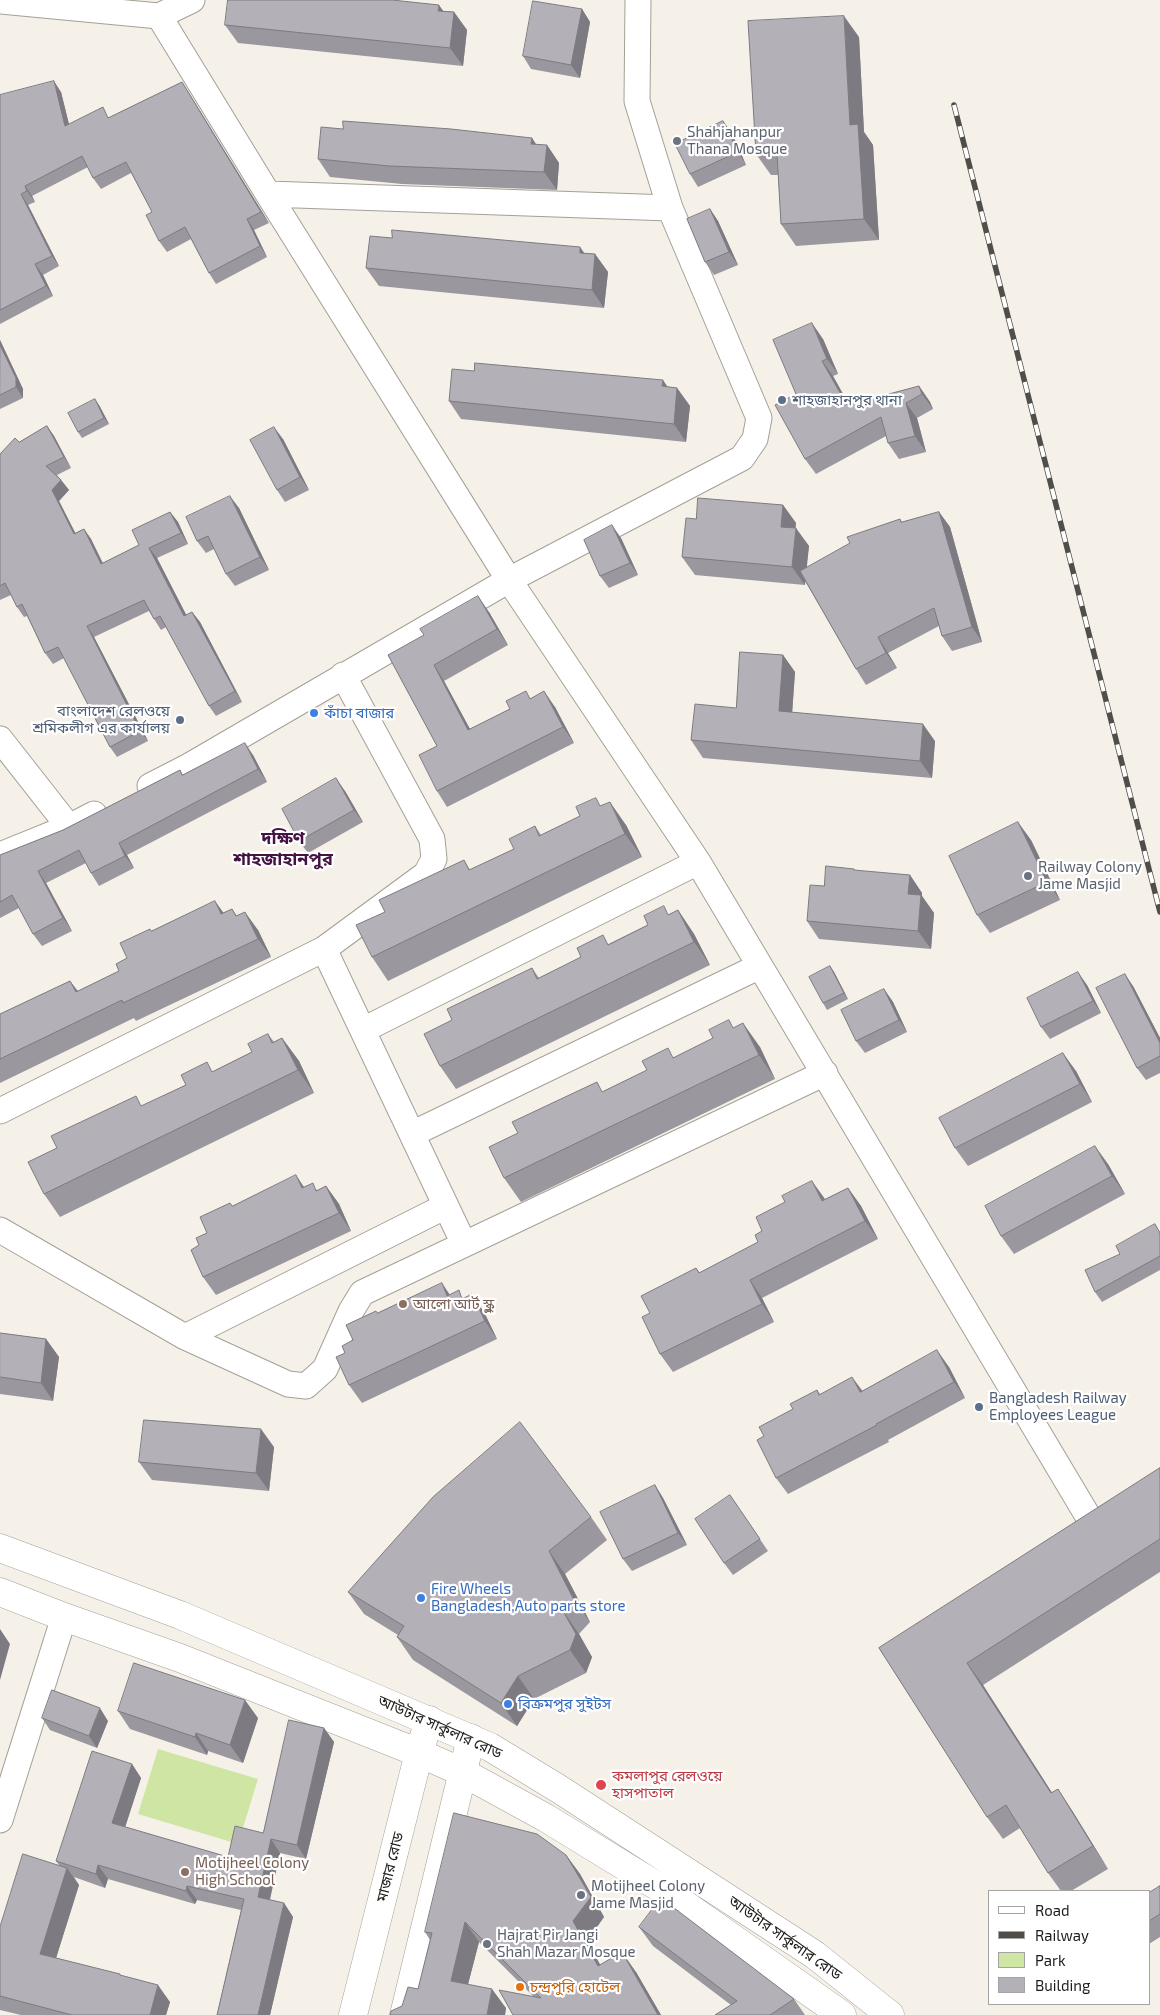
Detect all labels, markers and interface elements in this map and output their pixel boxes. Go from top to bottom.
place label: Shahjahanpur Thana Mosque [687,123,787,158]
marker: Shahjahanpur Thana Mosque [671,135,683,147]
place label: শাহজাহানপুর থানা [792,391,902,409]
marker: শাহজাহানপুর থানা [776,394,788,406]
place label: বাংলাদেশ রেলওয়ে শ্রমিকলীগ এর কার্যালয় [33,702,170,737]
place label: কাঁচা বাজার [324,704,394,722]
marker: কাঁচা বাজার [308,707,320,719]
marker: বাংলাদেশ রেলওয়ে শ্রমিকলীগ এর কার্যালয় [174,714,186,726]
district label: দক্ষিণ শাহজাহানপুর [233,827,333,870]
place label: Railway Colony Jame Masjid [1038,858,1142,893]
marker: Railway Colony Jame Masjid [1022,870,1034,882]
place label: আলো আর্ট স্কুল [413,1295,494,1313]
marker: আলো আর্ট স্কুল [397,1298,409,1310]
place label: Bangladesh Railway Employees League [989,1389,1127,1424]
marker: Bangladesh Railway Employees League [973,1401,985,1413]
place label: Fire Wheels Bangladesh,Auto parts store [431,1580,626,1615]
marker: Fire Wheels Bangladesh,Auto parts store [415,1592,427,1604]
street label: আউটার সার্কুলার রোড [375,1691,505,1763]
place label: বিক্রমপুর সুইটস [518,1695,611,1713]
marker: বিক্রমপুর সুইটস [502,1698,514,1710]
place label: কমলাপুর রেলওয়ে হাসপাতাল [612,1767,722,1802]
marker: কমলাপুর রেলওয়ে হাসপাতাল [594,1778,608,1792]
street label: মাজার রোড [373,1830,407,1904]
place label: Motijheel Colony High School [195,1854,309,1889]
marker: Motijheel Colony High School [179,1866,191,1878]
place label: Motijheel Colony Jame Masjid [591,1877,705,1912]
marker: Motijheel Colony Jame Masjid [575,1889,587,1901]
legend [988,1890,1150,2005]
street label: আউটার সার্কুলার রোড [725,1892,845,1984]
text: Road [1035,1901,1070,1919]
place label: Hajrat Pir Jangi Shah Mazar Mosque [497,1926,636,1961]
text: Railway [1035,1926,1089,1944]
marker: Hajrat Pir Jangi Shah Mazar Mosque [481,1938,493,1950]
text: Park [1035,1951,1066,1969]
text: Building [1035,1976,1090,1994]
place label: চন্দ্রপুরি হোটেল [530,1978,620,1996]
marker: চন্দ্রপুরি হোটেল [514,1981,526,1993]

